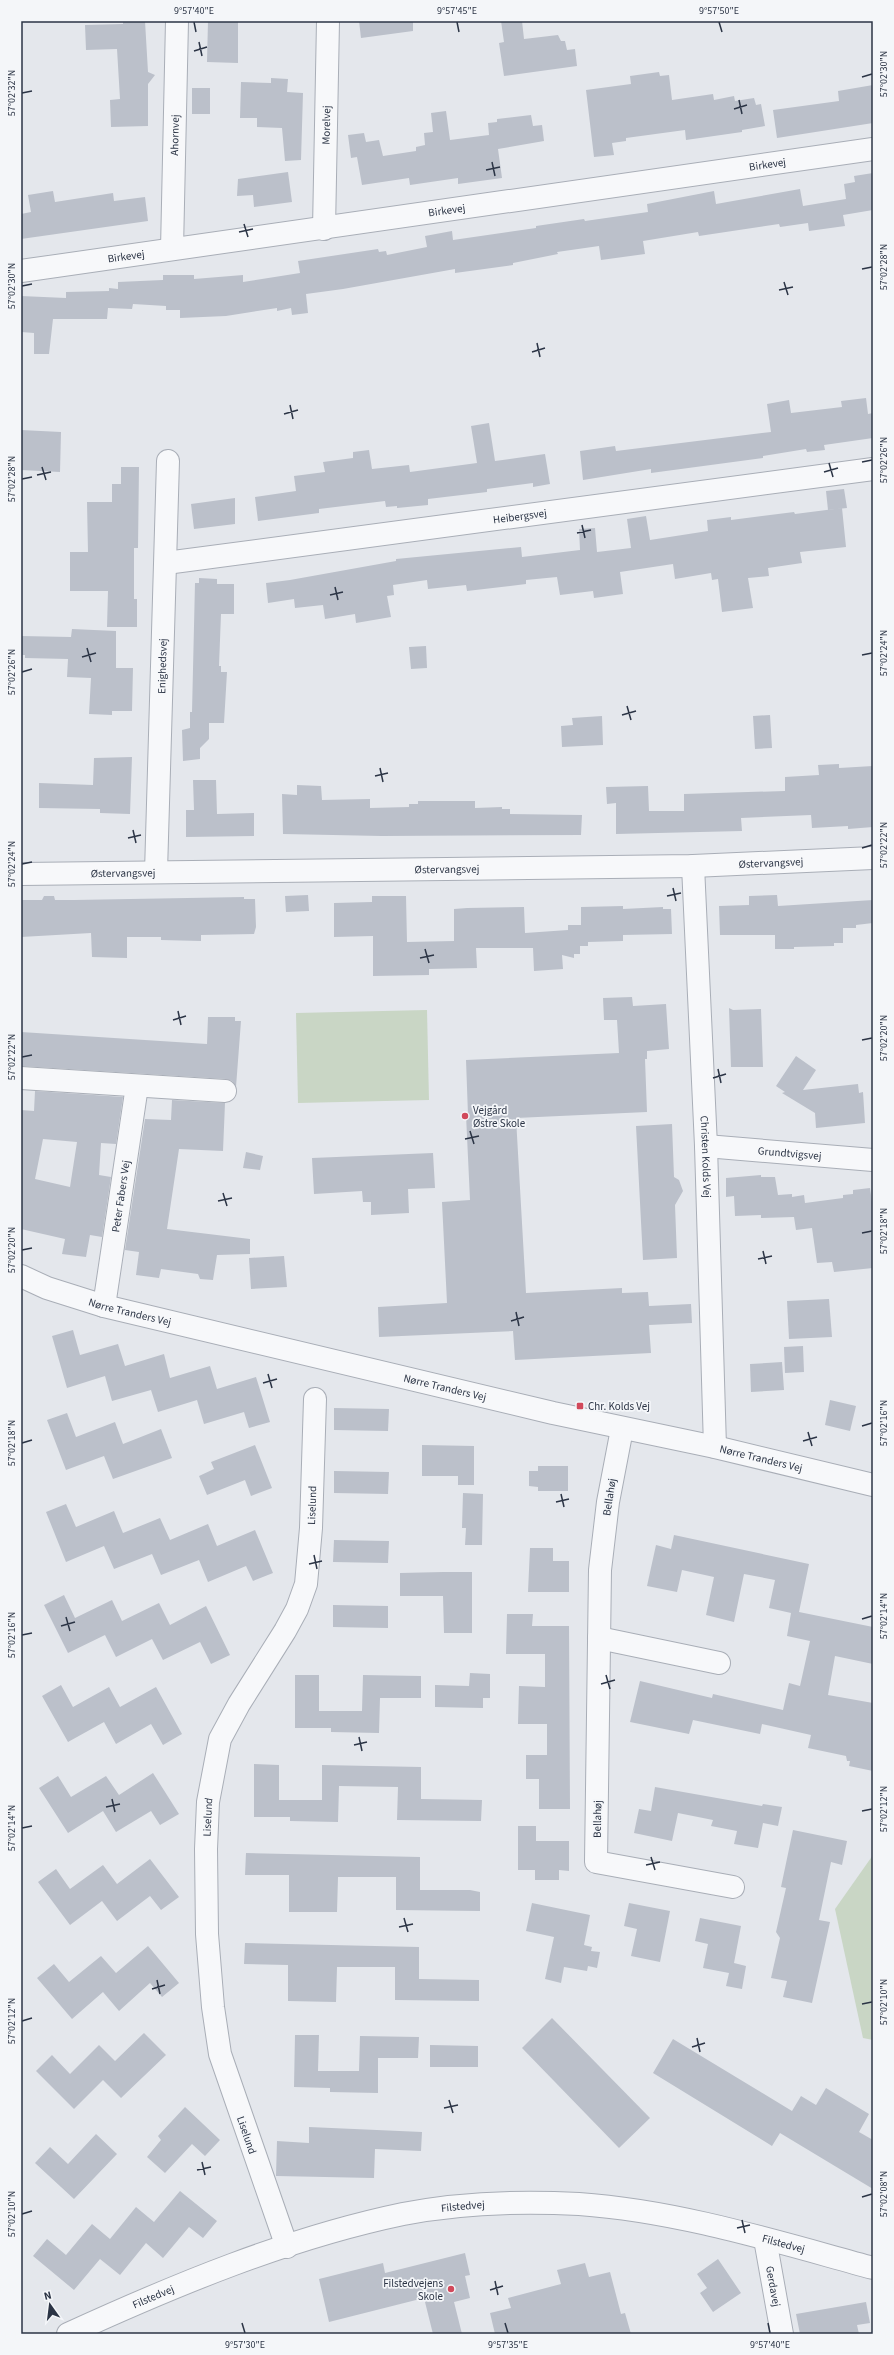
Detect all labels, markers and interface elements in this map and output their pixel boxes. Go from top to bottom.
text: 9°57'40"E [174,4,214,18]
text: 9°57'45"E [437,4,477,18]
text: 9°57'50"E [699,4,739,18]
text: 57°02'30"N [877,51,891,97]
text: 57°02'32"N [5,70,19,116]
street label: Morelvej [319,105,334,145]
street label: Ahornvej [167,114,183,156]
street label: Birkevej [748,155,787,175]
street label: Birkevej [427,200,466,221]
text: 57°02'28"N [877,244,891,290]
street label: Birkevej [107,246,145,267]
text: 57°02'30"N [5,263,19,309]
text: 57°02'26"N [877,437,891,483]
text: 57°02'28"N [5,456,19,502]
street label: Heibergsvej [492,505,548,527]
text: 57°02'24"N [877,630,891,676]
street label: Enighedsvej [154,638,171,694]
text: 57°02'26"N [5,649,19,695]
text: 57°02'22"N [877,822,891,868]
text: 57°02'24"N [5,841,19,887]
street label: Østervangsvej [738,854,804,872]
street label: Østervangsvej [414,862,479,877]
street label: Østervangsvej [91,865,155,881]
text: 57°02'20"N [877,1015,891,1061]
text: 57°02'22"N [5,1034,19,1080]
place label: Vejgård Østre Skole [473,1103,526,1131]
marker: Vejgård Østre Skole [460,1111,470,1121]
street label: Christen Kolds Vej [697,1115,715,1198]
street label: Grundtvigsvej [757,1143,822,1164]
street label: Peter Fabers Vej [108,1159,134,1233]
text: 57°02'18"N [877,1208,891,1254]
text: 57°02'20"N [5,1227,19,1273]
street label: Nørre Tranders Vej [87,1295,173,1330]
street label: Nørre Tranders Vej [402,1371,488,1405]
place label: Chr. Kolds Vej [588,1399,650,1414]
text: 57°02'16"N [877,1400,891,1446]
marker: Chr. Kolds Vej [575,1401,585,1411]
text: 57°02'18"N [5,1420,19,1466]
street label: Nørre Tranders Vej [718,1441,804,1476]
street label: Bellahøj [599,1477,620,1517]
street label: Liselund [304,1485,320,1525]
text: 57°02'14"N [877,1593,891,1639]
text: 57°02'16"N [5,1612,19,1658]
text: 57°02'12"N [877,1786,891,1832]
street label: Liselund [200,1796,217,1837]
street label: Bellahøj [590,1800,605,1838]
text: 57°02'14"N [5,1805,19,1851]
text: 57°02'10"N [877,1979,891,2025]
text: 57°02'12"N [5,1998,19,2044]
street label: Liselund [233,2114,260,2156]
text: 57°02'08"N [877,2171,891,2217]
text: 57°02'10"N [5,2191,19,2237]
street label: Filstedvej [440,2197,485,2216]
street label: Filstedvej [760,2231,807,2257]
street label: Gerdavej [762,2265,784,2308]
place label: Filstedvejens Skole [383,2276,444,2304]
street label: Filstedvej [130,2281,176,2312]
marker: Filstedvejens Skole [446,2284,456,2294]
north arrow [30,2285,70,2325]
text: N [42,2288,53,2304]
text: 9°57'30"E [225,2338,265,2352]
text: 9°57'35"E [488,2338,528,2352]
text: 9°57'40"E [750,2338,790,2352]

